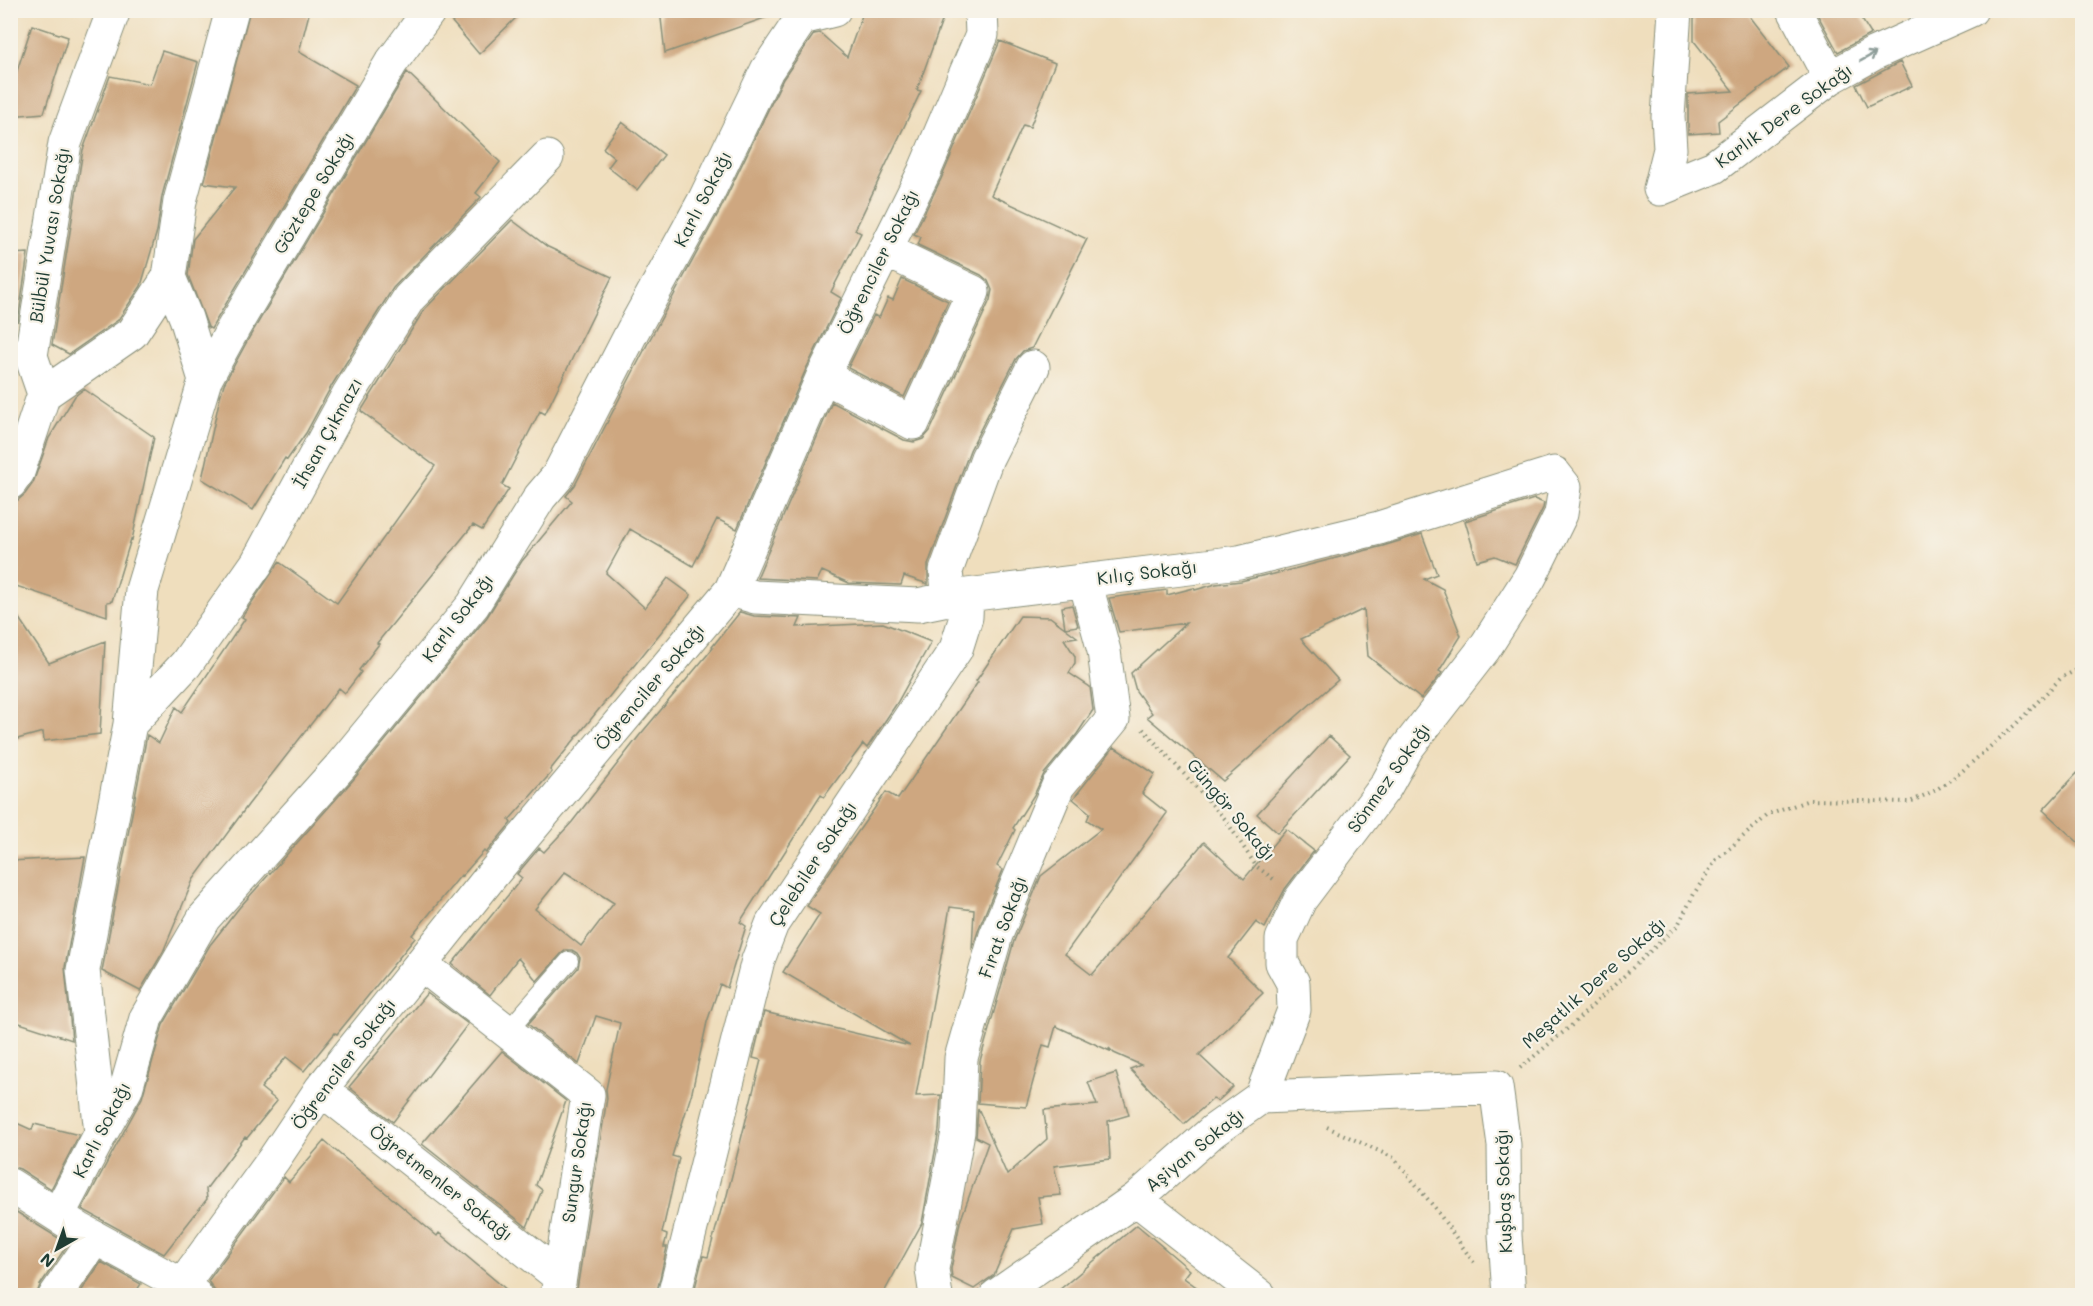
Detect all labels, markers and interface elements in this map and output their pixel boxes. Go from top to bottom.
one-way arrow [1858,51,1876,62]
street label: Karlık Dere Sokağı [1710,57,1857,173]
street label: Göztepe Sokağı [267,127,359,258]
street label: Bülbül Yuvası Sokağı [23,145,75,324]
street label: Karlı Sokağı [668,146,737,251]
street label: Öğrenciler Sokağı [832,185,924,338]
street label: İhsan Çıkmazı [287,373,367,492]
street label: Kılıç Sokağı [1095,554,1198,590]
street label: Karlı Sokağı [416,568,498,666]
street label: Öğrenciler Sokağı [589,618,710,755]
street label: Sönmez Sokağı [1341,717,1435,837]
street label: Güngör Sokağı [1182,753,1282,866]
street label: Çelebiler Sokağı [763,796,862,931]
street label: Fırat Sokağı [972,872,1032,981]
street label: Meşatlık Dere Sokağı [1516,911,1670,1053]
street label: Öğrenciler Sokağı [286,993,401,1134]
street label: Karlı Sokağı [67,1077,136,1182]
street label: Sungur Sokağı [556,1099,596,1224]
street label: Aşiyan Sokağı [1140,1102,1249,1197]
street label: Öğretmenler Sokağı [365,1118,519,1246]
street label: Kuşbaş Sokağı [1489,1128,1517,1254]
north arrow [27,1219,87,1279]
text: N [36,1249,58,1273]

